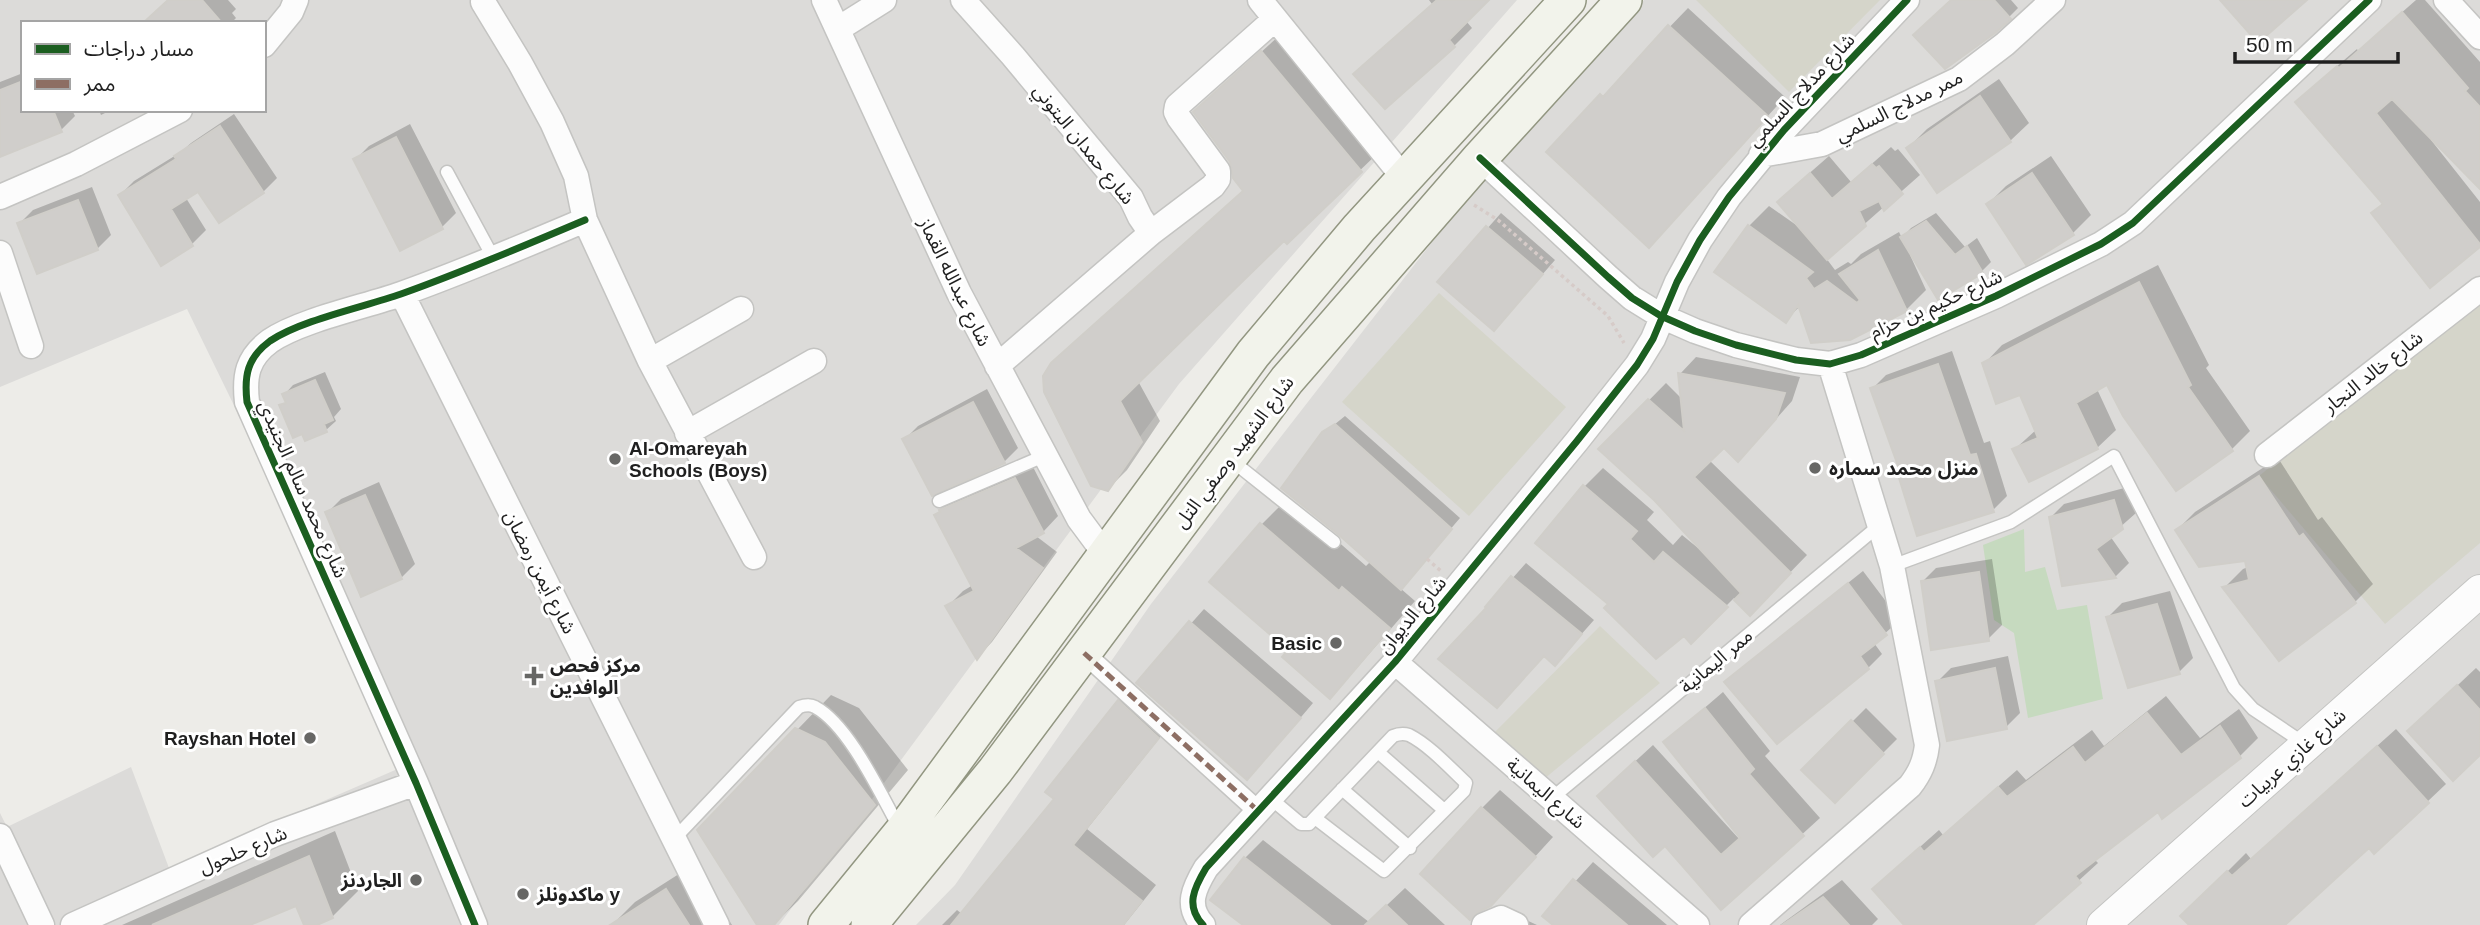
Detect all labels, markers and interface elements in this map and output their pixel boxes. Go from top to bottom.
legend [21,21,266,112]
scale bar [2235,21,2398,65]
street label: شارع مدلاج السلمي [1743,29,1862,154]
text: 50 m [2246,33,2293,56]
text: مسار دراجات [84,37,194,61]
street label: ممر مدلاج السلمي [1832,66,1968,150]
text: ممر [83,72,115,96]
street label: شارع حمدان البتوني [1026,80,1139,211]
street label: شارع عبدالله القماز [912,213,995,351]
street label: شارع حكيم بن حزام [1867,265,2007,346]
street label: شارع خالد النجار [2318,327,2429,420]
street label: شارع الشهيد وصفي التل [1170,372,1302,535]
street label: شارع محمد سالم الجنيدي [250,397,352,583]
place label: Al-Omareyah Schools (Boys) [629,438,767,481]
marker: Al-Omareyah Schools (Boys) [607,451,623,467]
place label: منزل محمد سماره [1829,458,1979,480]
marker: منزل محمد سماره [1807,460,1823,476]
street label: شارع أيمن رمضان [497,507,580,638]
street label: شارع الديوان [1374,572,1453,660]
street label: ممر اليمانية [1675,625,1757,698]
place label: Basic [1271,633,1322,654]
marker: Basic [1328,635,1344,651]
place label: مركز فحص الوافدين [550,655,641,698]
marker: مركز فحص الوافدين [524,666,544,686]
street label: شارع غازي عربيات [2234,704,2353,815]
place label: Rayshan Hotel [164,728,296,749]
marker: Rayshan Hotel [302,730,318,746]
street label: شارع اليمانية [1501,753,1589,835]
street label: شارع حلحول [196,822,291,881]
place label: الجاردنز [340,870,402,892]
marker: الجاردنز [408,872,424,888]
place label: ماكدونلز y [536,884,620,906]
marker: ماكدونلز y [515,886,531,902]

